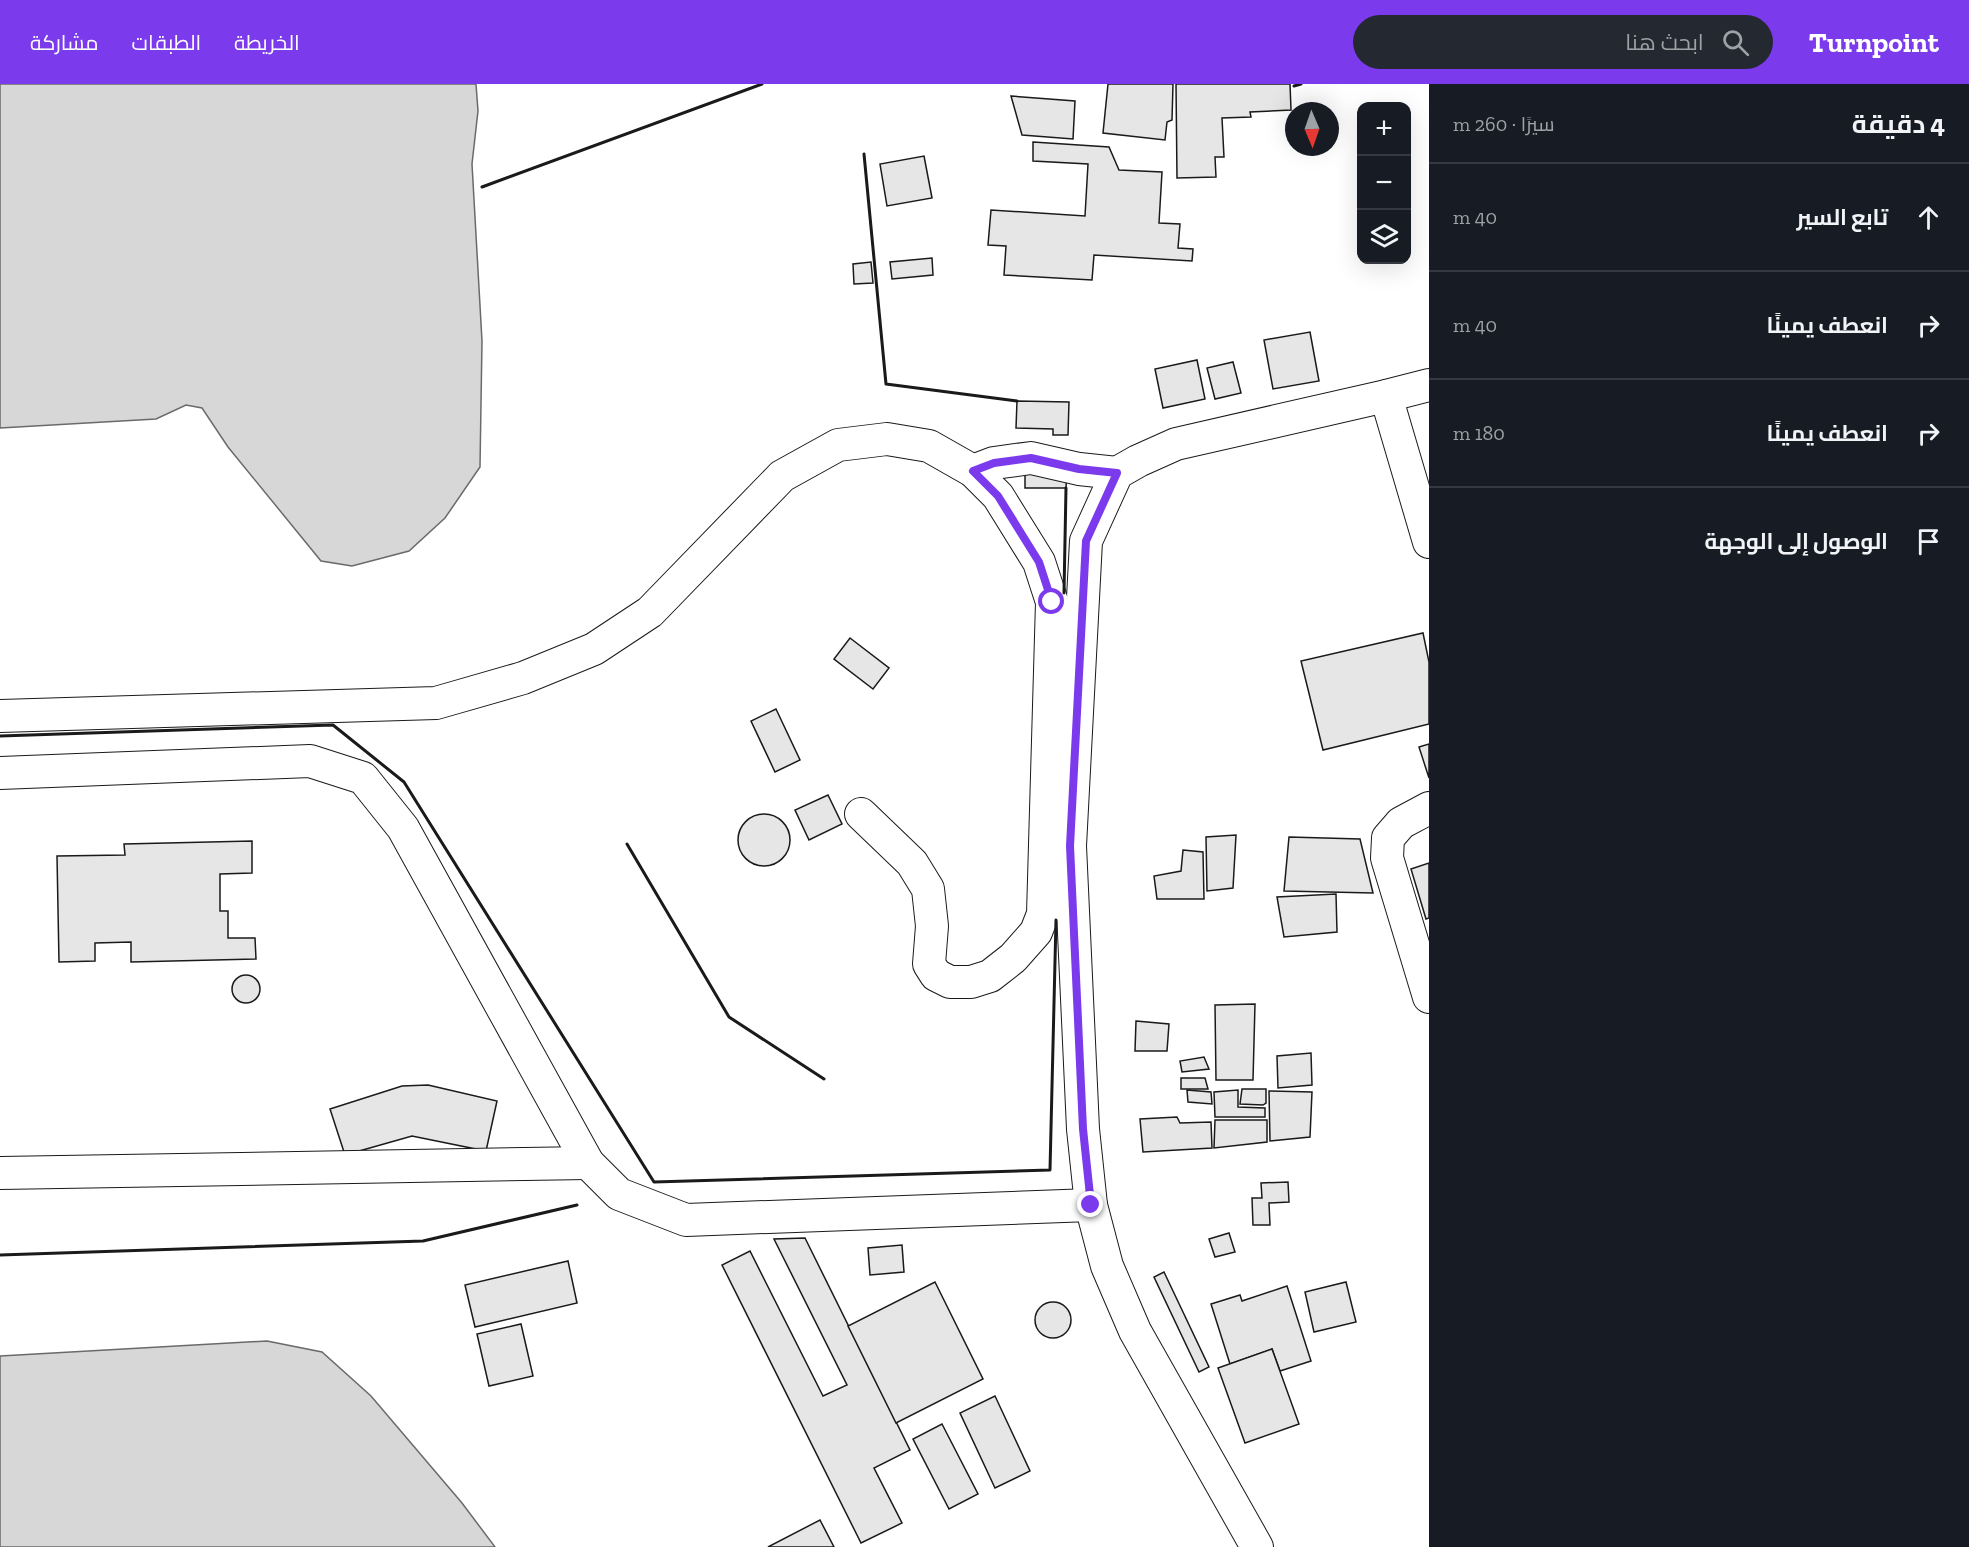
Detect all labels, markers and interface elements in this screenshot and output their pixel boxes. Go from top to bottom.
search box [1353,15,1773,69]
icon: search [1719,26,1752,59]
text: Turnpoint [1809,26,1939,59]
text: ابحث هنا [1625,29,1704,56]
text: مشاركة [30,30,99,55]
text: الطبقات [132,30,201,55]
text: الخريطة [234,30,300,55]
north arrow [1285,102,1339,156]
map controls [1357,102,1411,264]
button: + [1357,102,1411,156]
text: 4 دقيقة [1852,108,1945,140]
text: سيرًا · 260 m [1453,112,1555,136]
button: − [1357,156,1411,210]
icon: ahead [1912,201,1945,234]
text: تابع السير [1796,204,1888,231]
text: 40 m [1453,205,1497,229]
button: layers [1357,210,1411,264]
icon: right [1912,309,1945,342]
text: انعطف يمينًا [1767,312,1888,339]
text: 40 m [1453,313,1497,337]
icon: right [1912,417,1945,450]
text: انعطف يمينًا [1767,420,1888,447]
text: 180 m [1453,421,1505,445]
icon: arrive [1912,525,1945,558]
text: الوصول إلى الوجهة [1704,528,1888,555]
route start [1038,588,1064,614]
route end [1077,1191,1103,1217]

